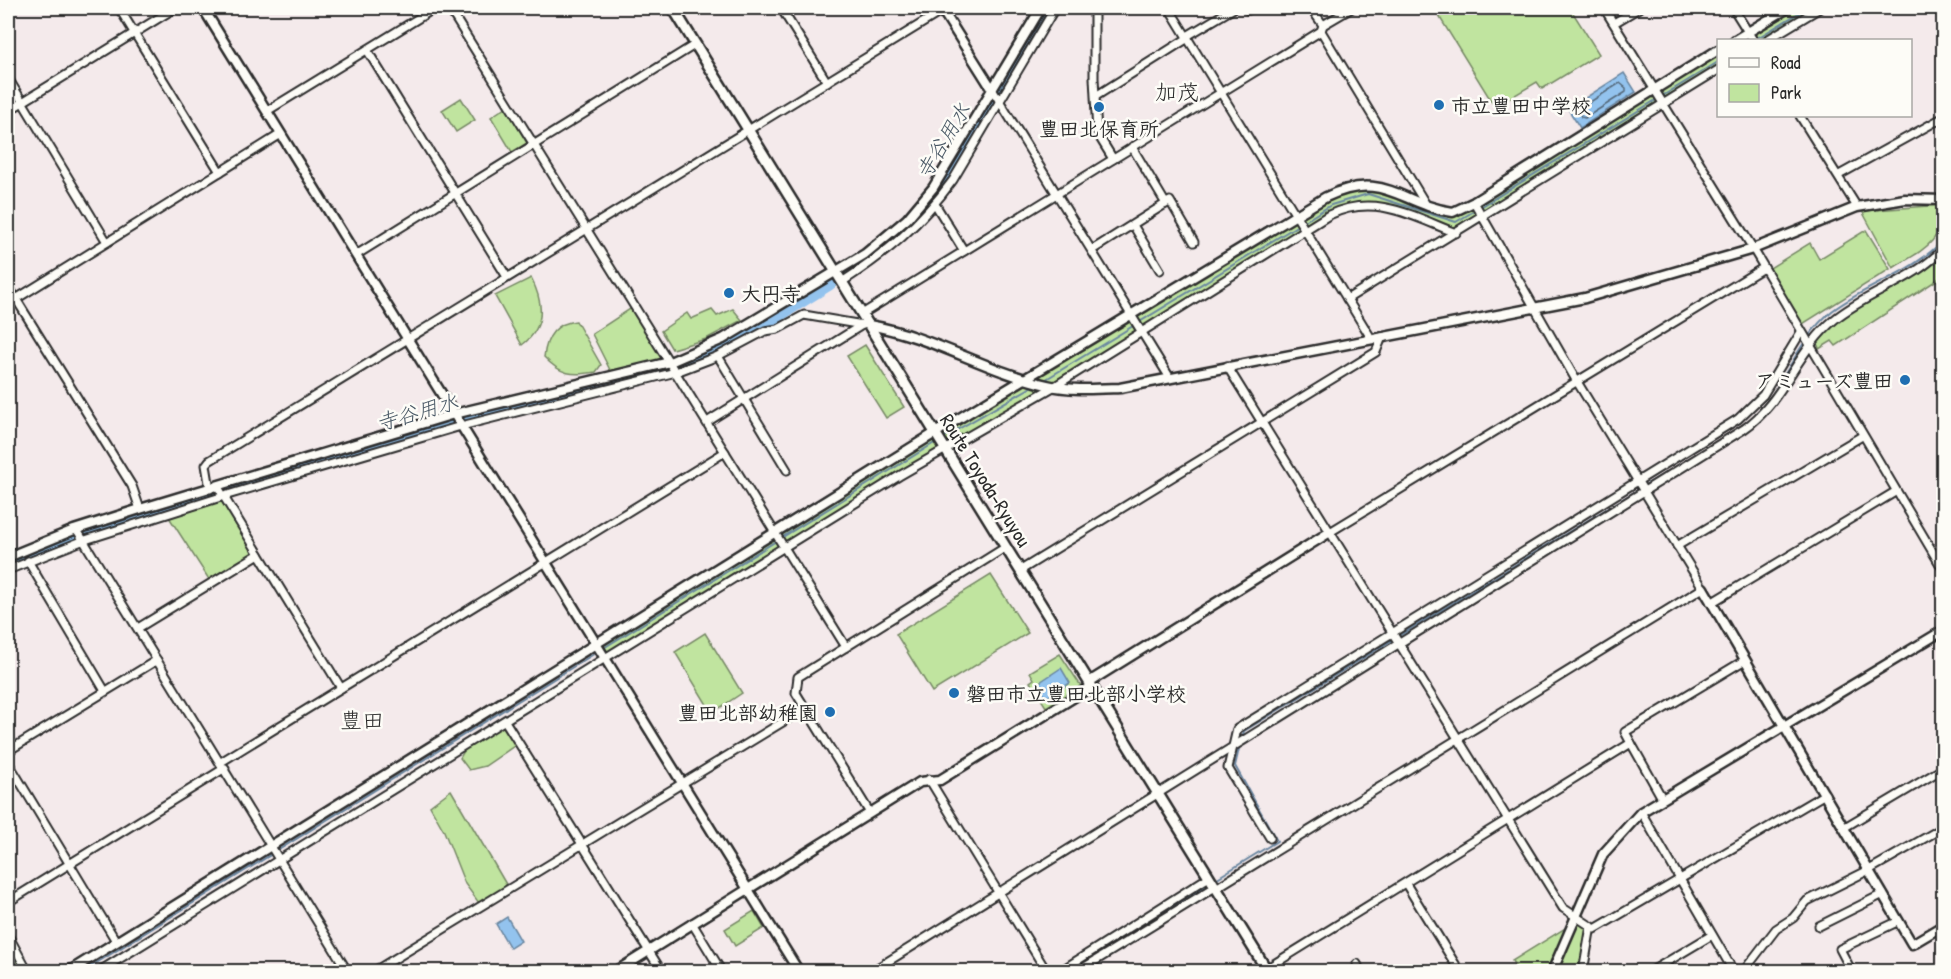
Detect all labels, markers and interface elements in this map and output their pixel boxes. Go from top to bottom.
legend [1717,39,1912,117]
text: Road [1771,50,1801,75]
district label: 加茂 [1155,77,1199,107]
text: Park [1771,80,1802,105]
place label: 市立豊田中学校 [1451,92,1591,119]
water label: 寺谷用水 [909,98,977,184]
marker: 市立豊田中学校 [1432,98,1446,112]
marker: 豊田北保育所 [1092,100,1106,114]
place label: 豊田北保育所 [1039,115,1159,142]
place label: 大円寺 [741,280,801,307]
marker: 大円寺 [722,286,736,300]
place label: アミューズ豊田 [1755,367,1893,394]
marker: アミューズ豊田 [1898,373,1912,387]
water label: 寺谷用水 [373,386,461,438]
street label: Route Toyoda-Ryuyou [934,408,1038,552]
place label: 磐田市立豊田北部小学校 [966,680,1186,707]
marker: 磐田市立豊田北部小学校 [947,686,961,700]
place label: 豊田北部幼稚園 [678,699,818,726]
district label: 豊田 [340,705,384,735]
marker: 豊田北部幼稚園 [823,705,837,719]

